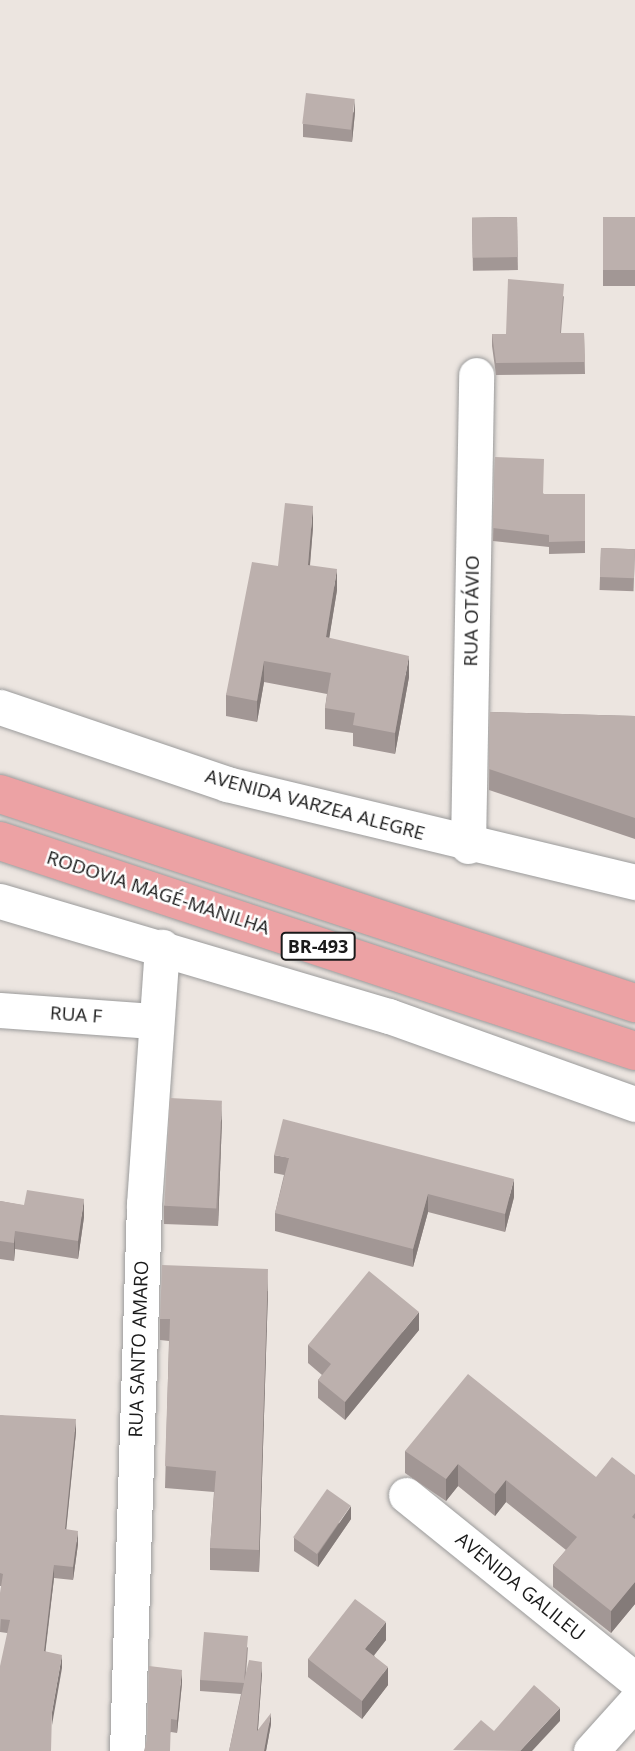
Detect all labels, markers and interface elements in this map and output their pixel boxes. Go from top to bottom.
street label: RUA OTÁVIO [460,555,484,667]
street label: AVENIDA VARZEA ALEGRE [203,765,427,845]
street label: RODOVIA MAGÉ-MANILHA [44,846,272,940]
road number: BR-493 [280,931,356,960]
street label: RUA F [49,1002,103,1028]
street label: RUA SANTO AMARO [125,1260,153,1438]
street label: AVENIDA GALILEU [451,1528,589,1646]

